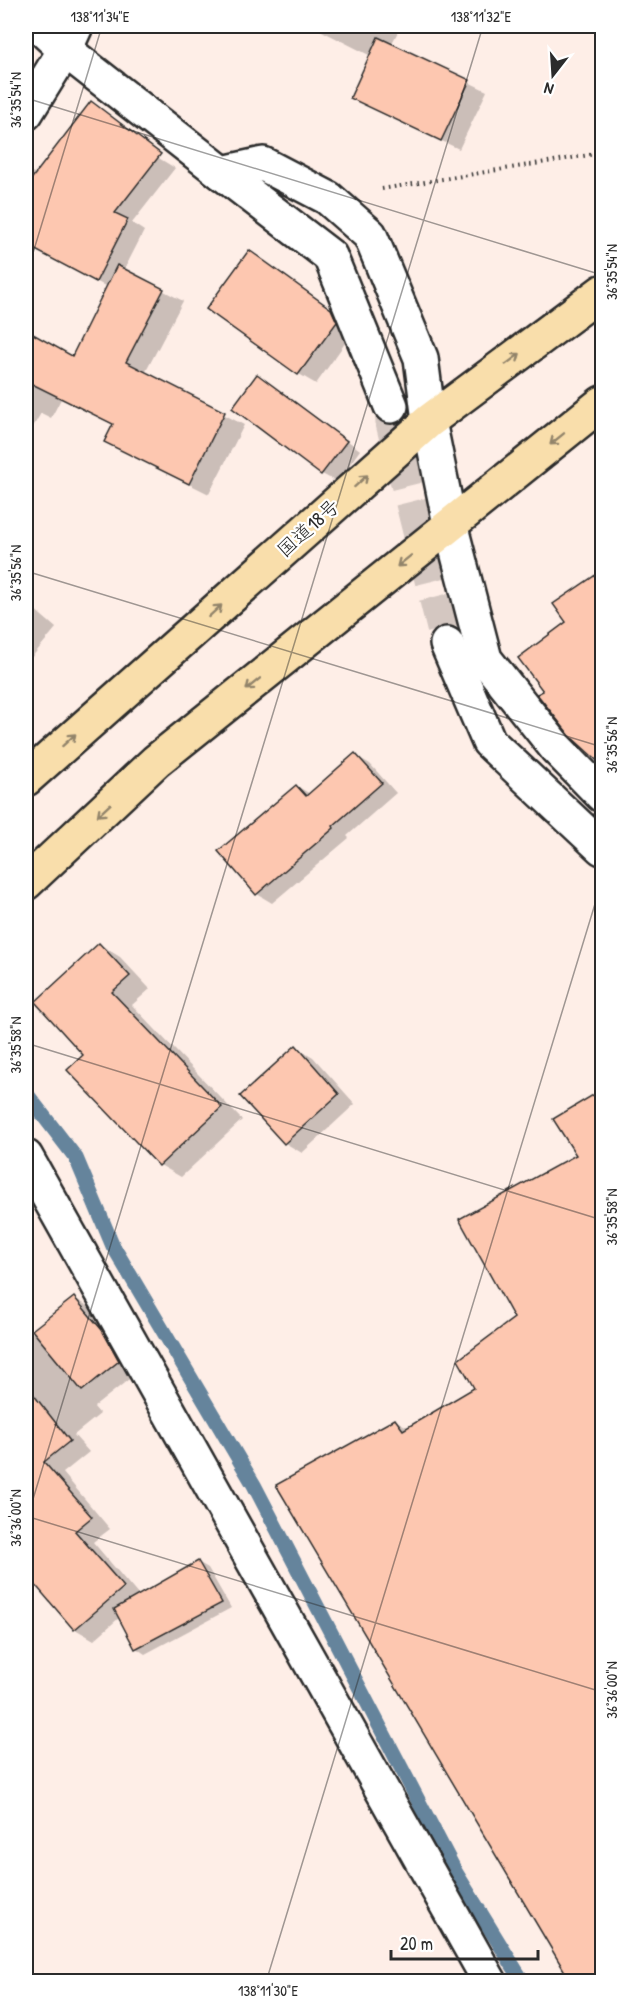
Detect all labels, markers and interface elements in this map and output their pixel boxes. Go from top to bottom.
text: 138°11'34"E [70,6,130,27]
text: 138°11'32"E [451,6,512,27]
north arrow [523,45,583,105]
text: 36°35'54"N [5,72,26,128]
text: N [541,77,556,101]
text: 36°35'54"N [601,244,622,300]
one-way arrow [504,353,520,365]
one-way arrow [549,433,565,446]
one-way arrow [353,474,368,488]
street label: 国道18号 [270,492,345,563]
text: 36°35'56"N [5,545,26,601]
one-way arrow [397,555,413,568]
one-way arrow [207,604,222,618]
one-way arrow [245,677,261,690]
text: 36°35'56"N [601,717,622,773]
one-way arrow [61,733,76,747]
one-way arrow [97,803,112,817]
text: 36°35'58"N [5,1016,26,1074]
text: 36°35'58"N [601,1188,622,1246]
text: 36°36'00"N [5,1489,26,1547]
text: 36°36'00"N [601,1661,622,1719]
scale bar [391,1923,538,1961]
text: 20 m [400,1931,433,1956]
text: 138°11'30"E [238,1980,298,2001]

